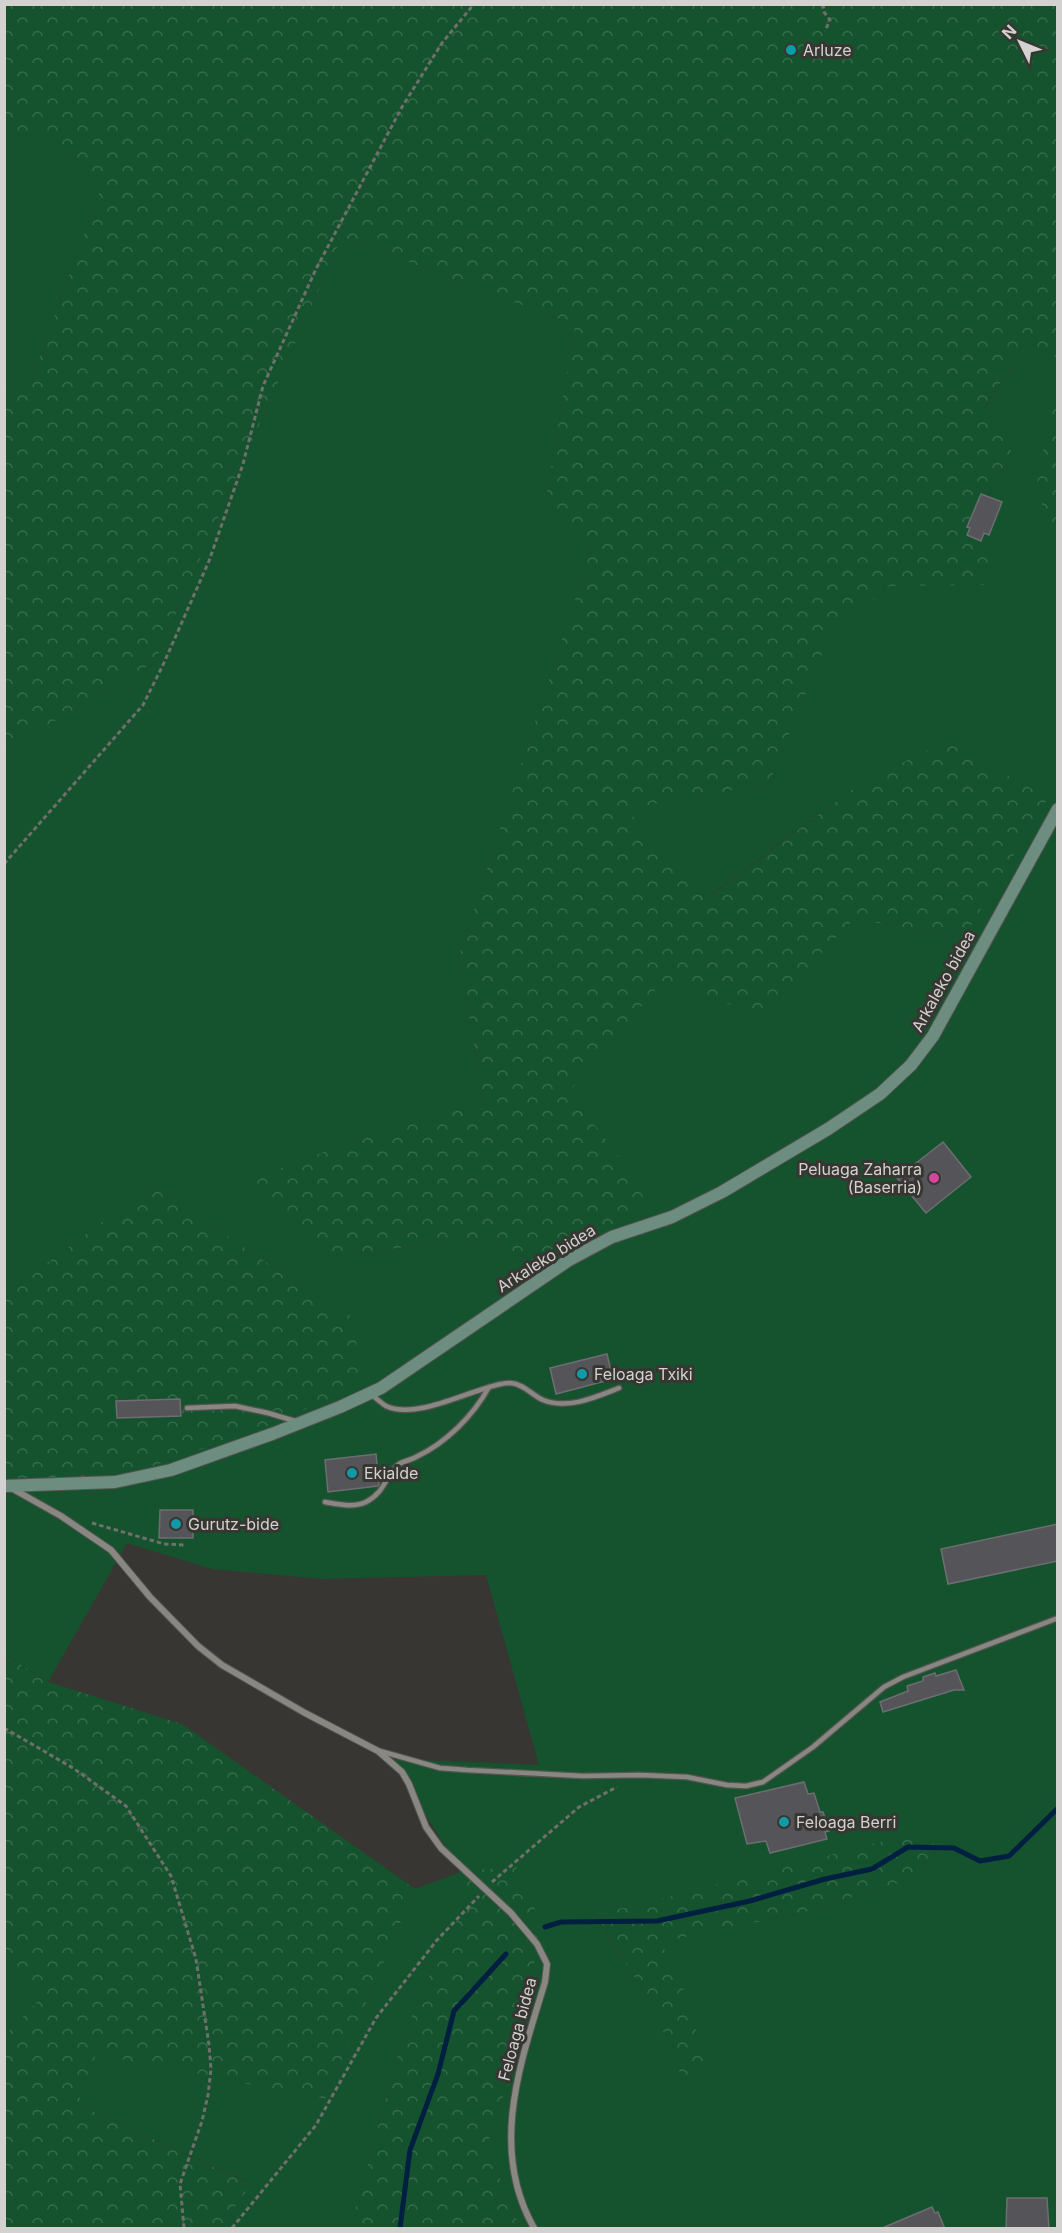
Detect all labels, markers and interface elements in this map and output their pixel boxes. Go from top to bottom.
north arrow [990,12,1050,72]
text: N [998,20,1021,43]
place label: Arluze [803,40,852,60]
marker: Arluze [784,43,798,57]
street label: Arkaleko bidea [907,927,979,1035]
place label: Peluaga Zaharra (Baserria) [798,1159,922,1197]
marker: Peluaga Zaharra (Baserria) [927,1171,941,1185]
street label: Arkaleko bidea [493,1220,599,1296]
place label: Feloaga Txiki [594,1364,693,1384]
marker: Feloaga Txiki [575,1367,589,1381]
place label: Ekialde [364,1463,418,1483]
marker: Ekialde [345,1466,359,1480]
place label: Gurutz-bide [188,1514,279,1534]
marker: Gurutz-bide [169,1517,183,1531]
place label: Feloaga Berri [796,1812,896,1832]
marker: Feloaga Berri [777,1815,791,1829]
street label: Feloaga bidea [494,1975,540,2083]

